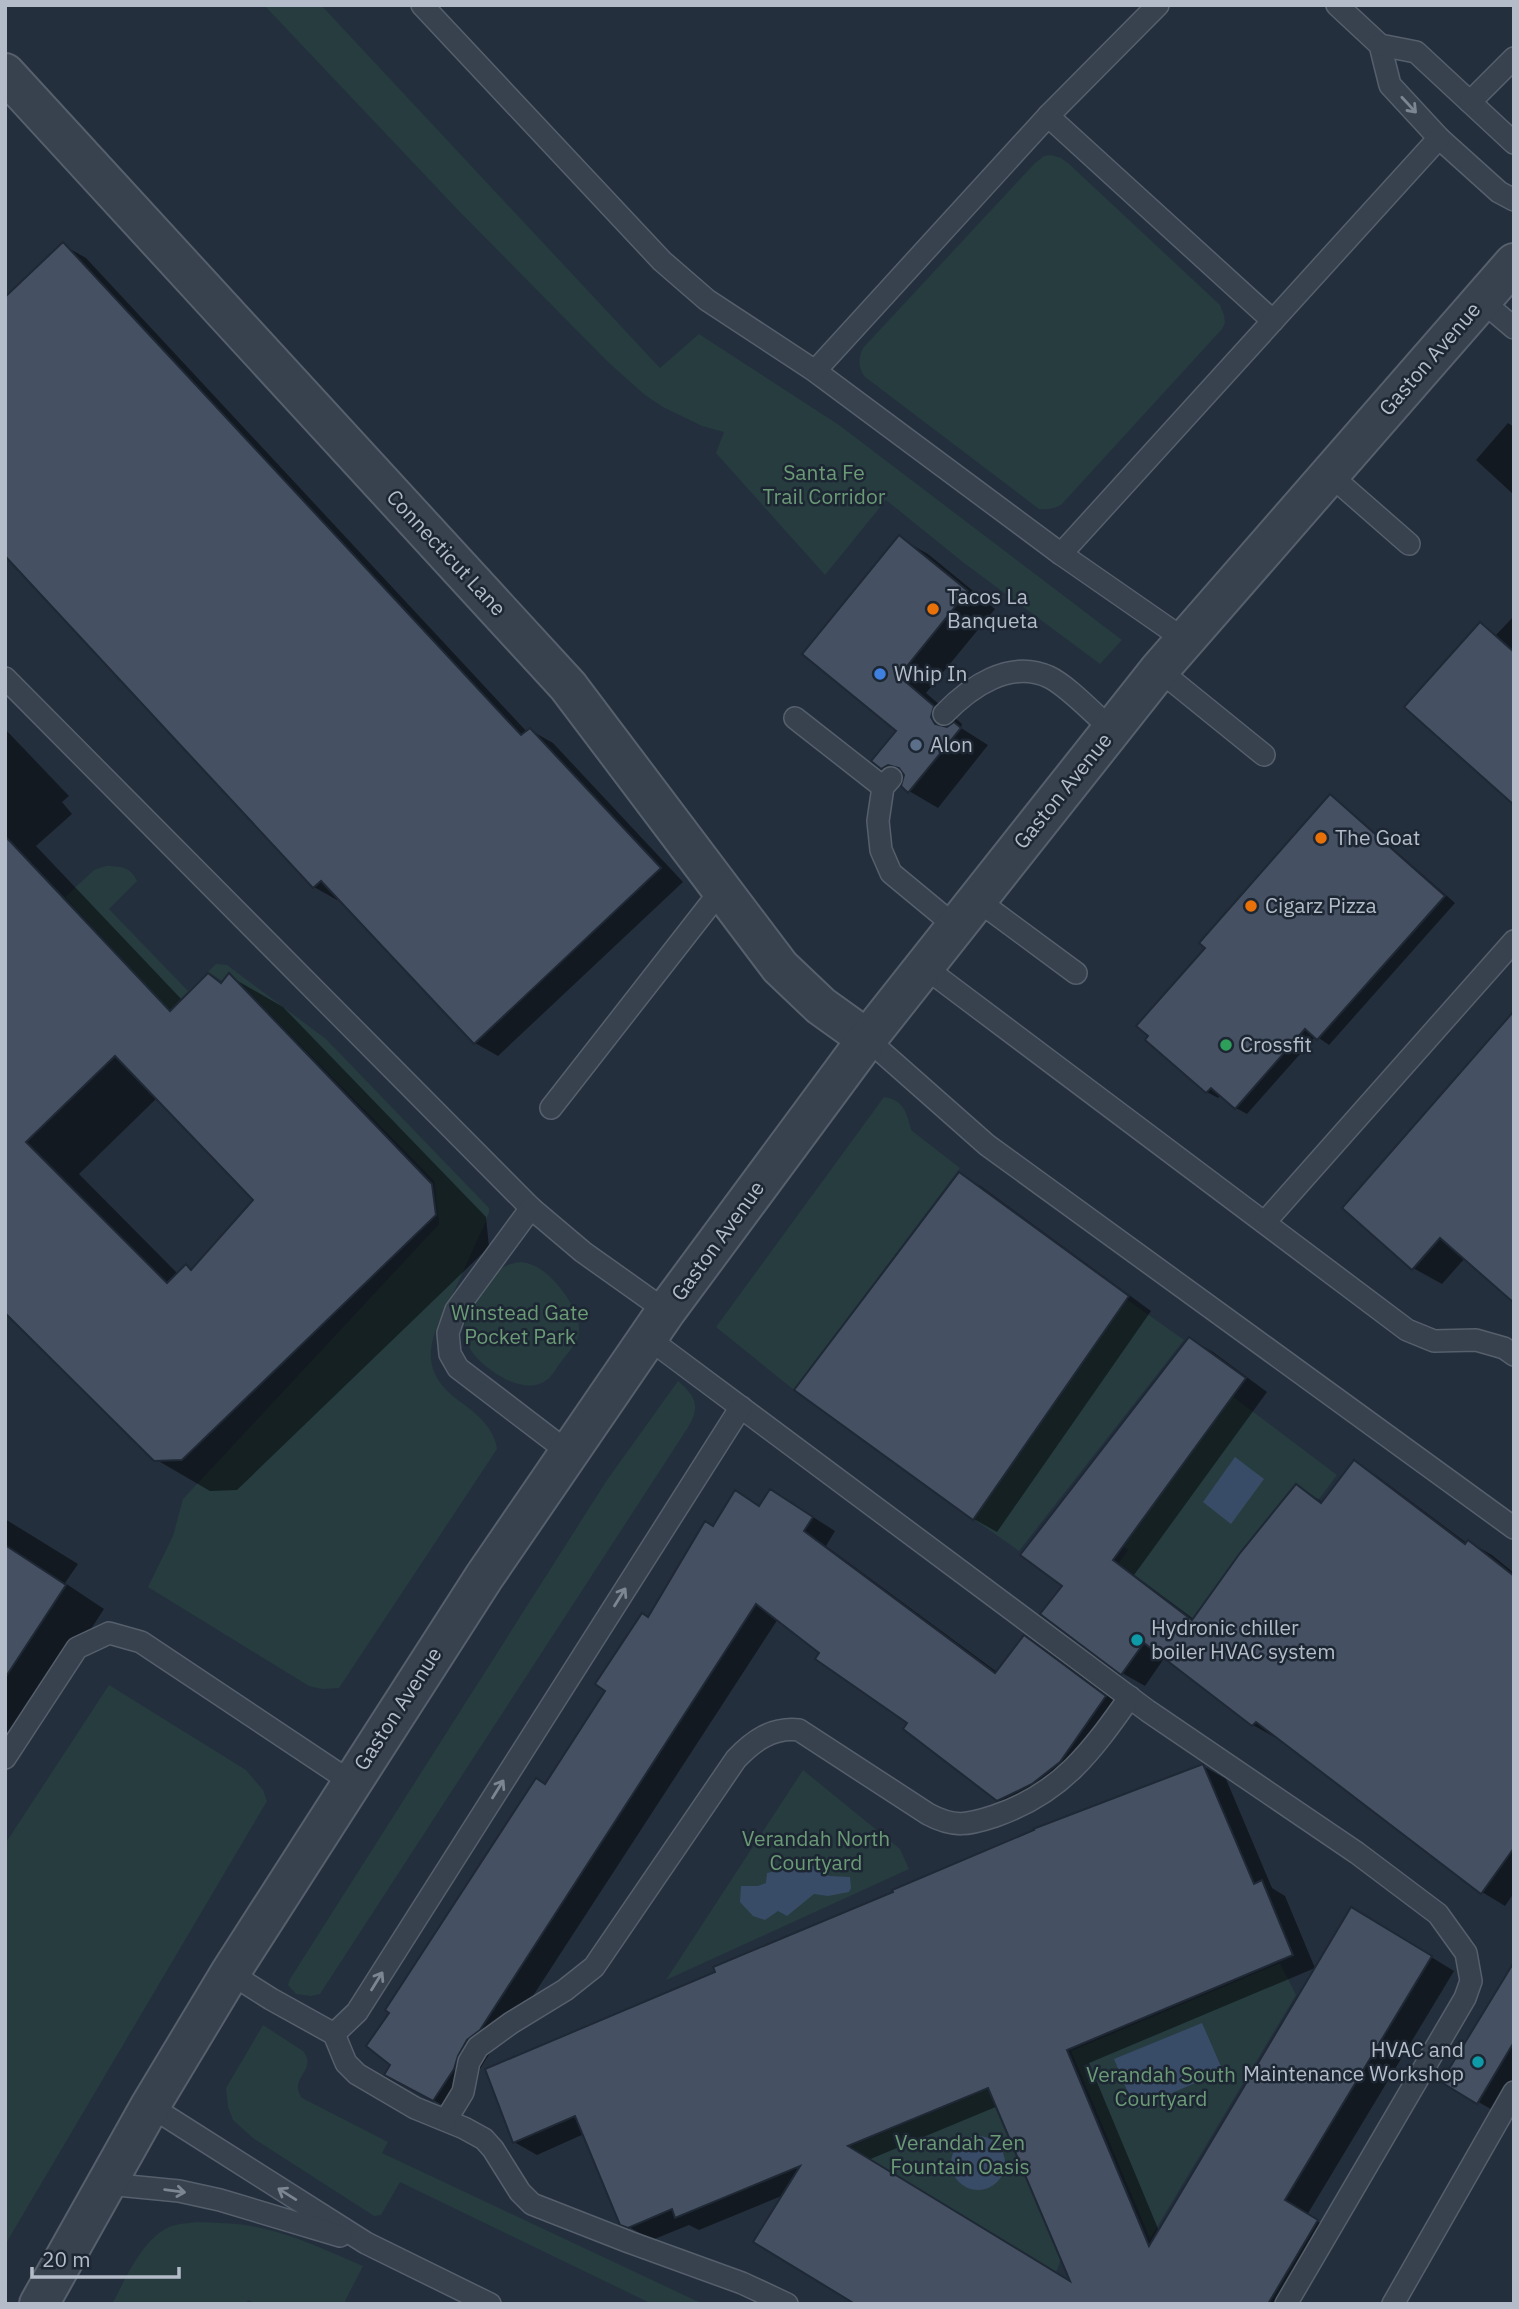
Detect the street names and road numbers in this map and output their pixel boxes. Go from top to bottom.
street label: Gaston Avenue [1372,296,1486,421]
street label: Connecticut Lane [381,483,513,622]
street label: Gaston Avenue [1007,726,1118,854]
street label: Gaston Avenue [664,1175,770,1306]
street label: Gaston Avenue [347,1641,448,1776]

